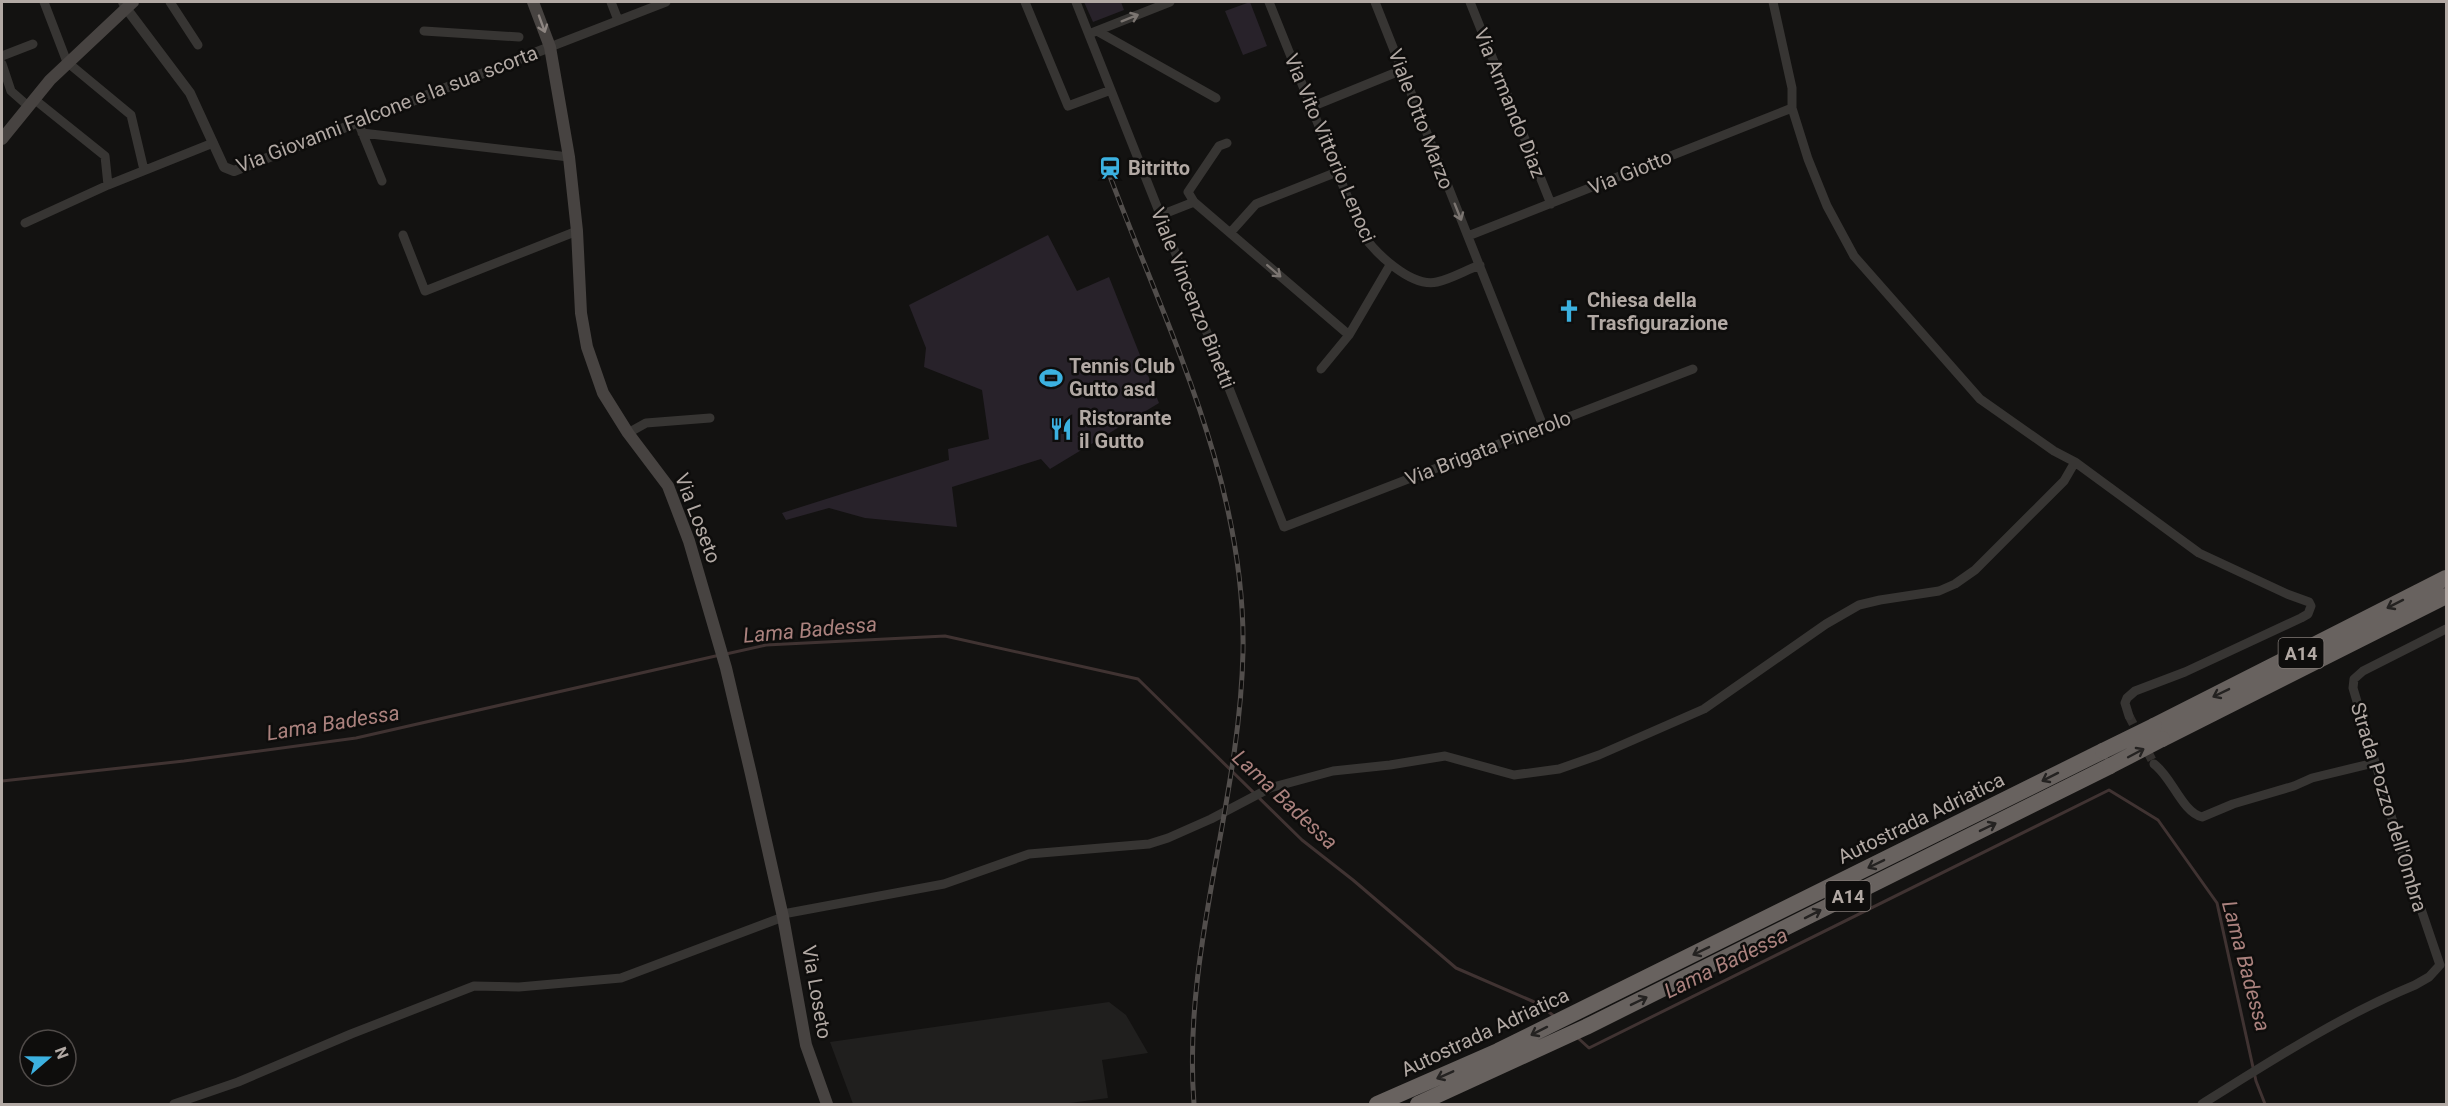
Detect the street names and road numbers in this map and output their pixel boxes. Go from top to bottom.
street label: Via Armando Diaz [1469,25,1551,181]
street label: Via Giovanni Falcone e la sua scorta [233,40,541,178]
street label: Viale Otto Marzo [1383,46,1459,192]
street label: Via Vito Vittorio Lenoci [1279,50,1381,246]
street label: Via Giotto [1585,144,1675,200]
street label: Viale Vincenzo Binetti [1146,204,1240,392]
street label: Via Brigata Pinerolo [1402,405,1574,491]
street label: Via Loseto [670,470,726,566]
road number: A14 [2278,638,2324,668]
street label: Strada Pozzo dell'Ombra [2346,699,2432,915]
street label: Autostrada Adriatica [1834,767,2008,869]
road number: A14 [1826,881,1870,911]
street label: Via Loseto [797,943,837,1041]
street label: Autostrada Adriatica [1397,983,1573,1081]

